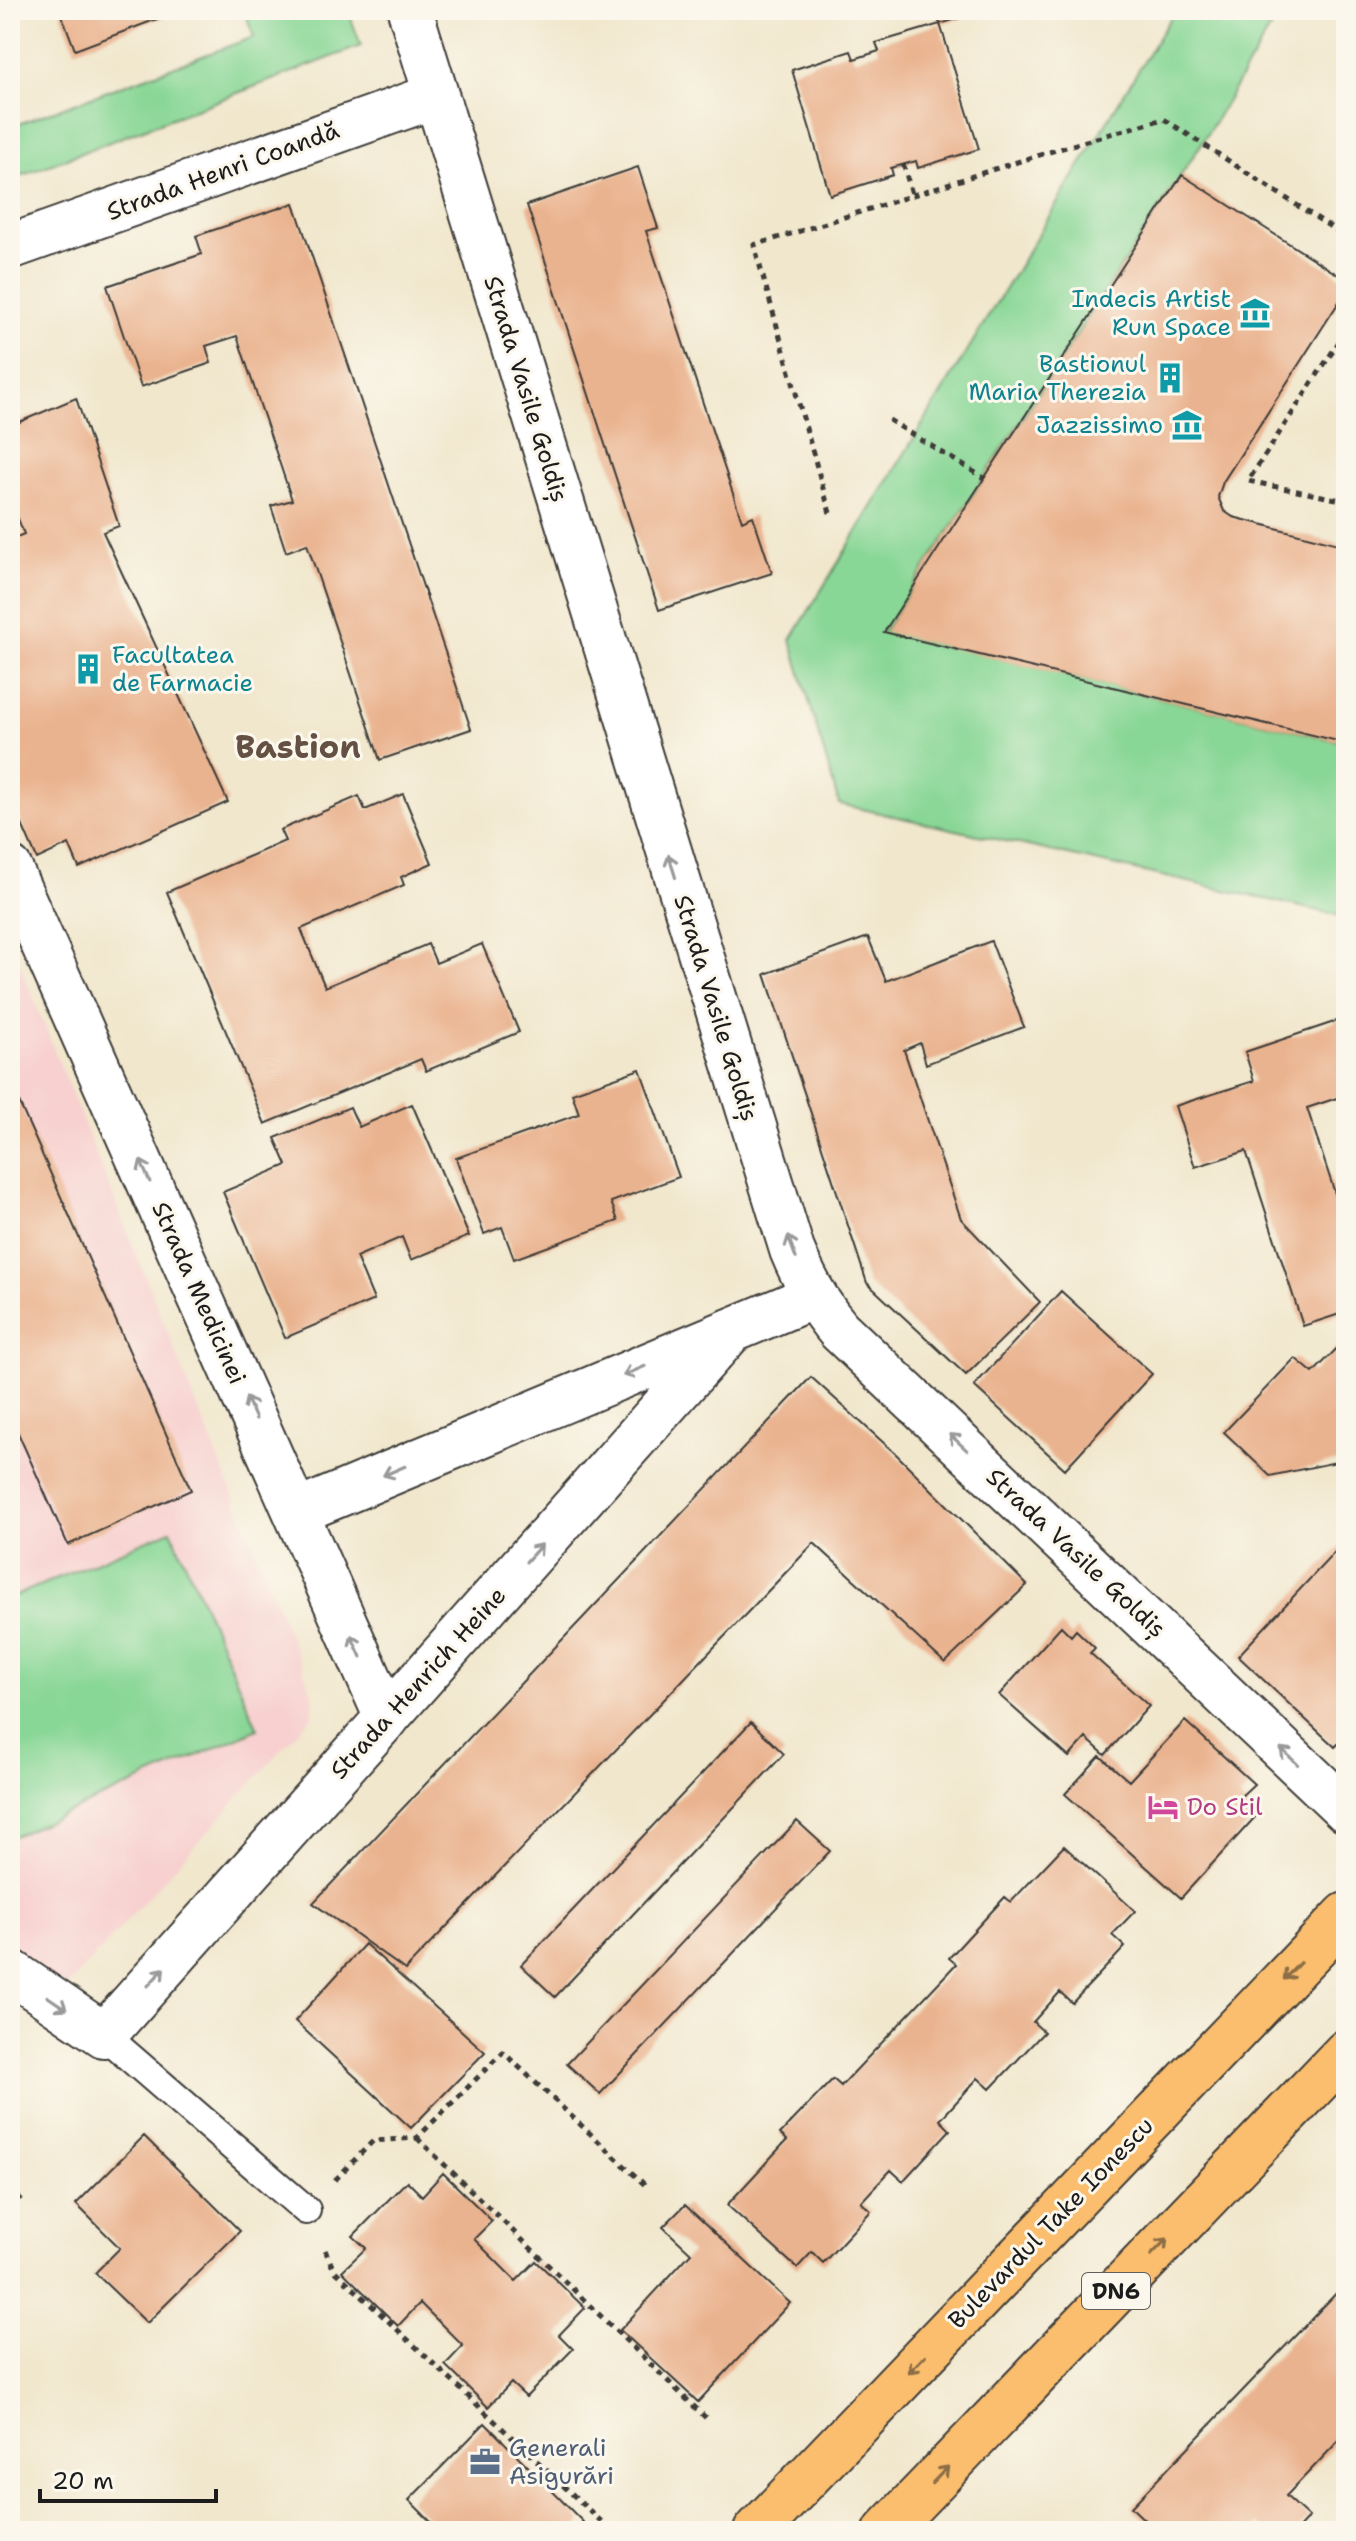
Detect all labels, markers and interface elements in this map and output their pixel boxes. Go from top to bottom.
street label: Strada Henri Coandă [102,114,344,228]
street label: Strada Vasile Goldiș [476,272,576,506]
place label: Indecis Artist Run Space [1072,283,1231,343]
museum icon: Indecis Artist Run Space [1238,296,1272,330]
place label: Bastionul Maria Therezia [969,348,1147,408]
building icon: Bastionul Maria Therezia [1153,361,1187,395]
museum icon: Jazzissimo [1170,408,1204,442]
place label: Jazzissimo [1036,409,1163,441]
place label: Facultatea de Farmacie [112,639,253,699]
building icon: Facultatea de Farmacie [71,652,105,686]
district label: Bastion [235,725,361,768]
one-way arrow [664,853,679,879]
street label: Strada Vasile Goldiș [666,891,766,1125]
one-way arrow [136,1159,151,1184]
street label: Strada Medicinei [144,1197,254,1389]
one-way arrow [784,1235,798,1260]
one-way arrow [622,1364,647,1379]
one-way arrow [242,1397,257,1421]
one-way arrow [948,1433,968,1452]
street label: Strada Vasile Goldiș [979,1461,1173,1645]
one-way arrow [383,1465,407,1480]
one-way arrow [524,1543,542,1563]
street label: Strada Henrich Heine [323,1580,513,1786]
one-way arrow [347,1634,362,1659]
one-way arrow [1279,1747,1299,1766]
hotel icon: Do Stil [1146,1790,1180,1824]
place label: Do Stil [1187,1791,1263,1823]
one-way arrow [1283,1961,1302,1981]
one-way arrow [146,1967,165,1988]
one-way arrow [45,1995,68,2011]
street label: Bulevardul Take Ionescu [941,2110,1161,2336]
one-way arrow [1149,2237,1168,2257]
road number: DN6 [1082,2273,1150,2309]
one-way arrow [907,2354,926,2374]
place label: Generali Asigurări [509,2432,614,2492]
office icon: Generali Asigurări [468,2445,502,2479]
scale bar [40,2453,216,2503]
text: 20 m [52,2465,114,2497]
one-way arrow [930,2465,949,2485]

